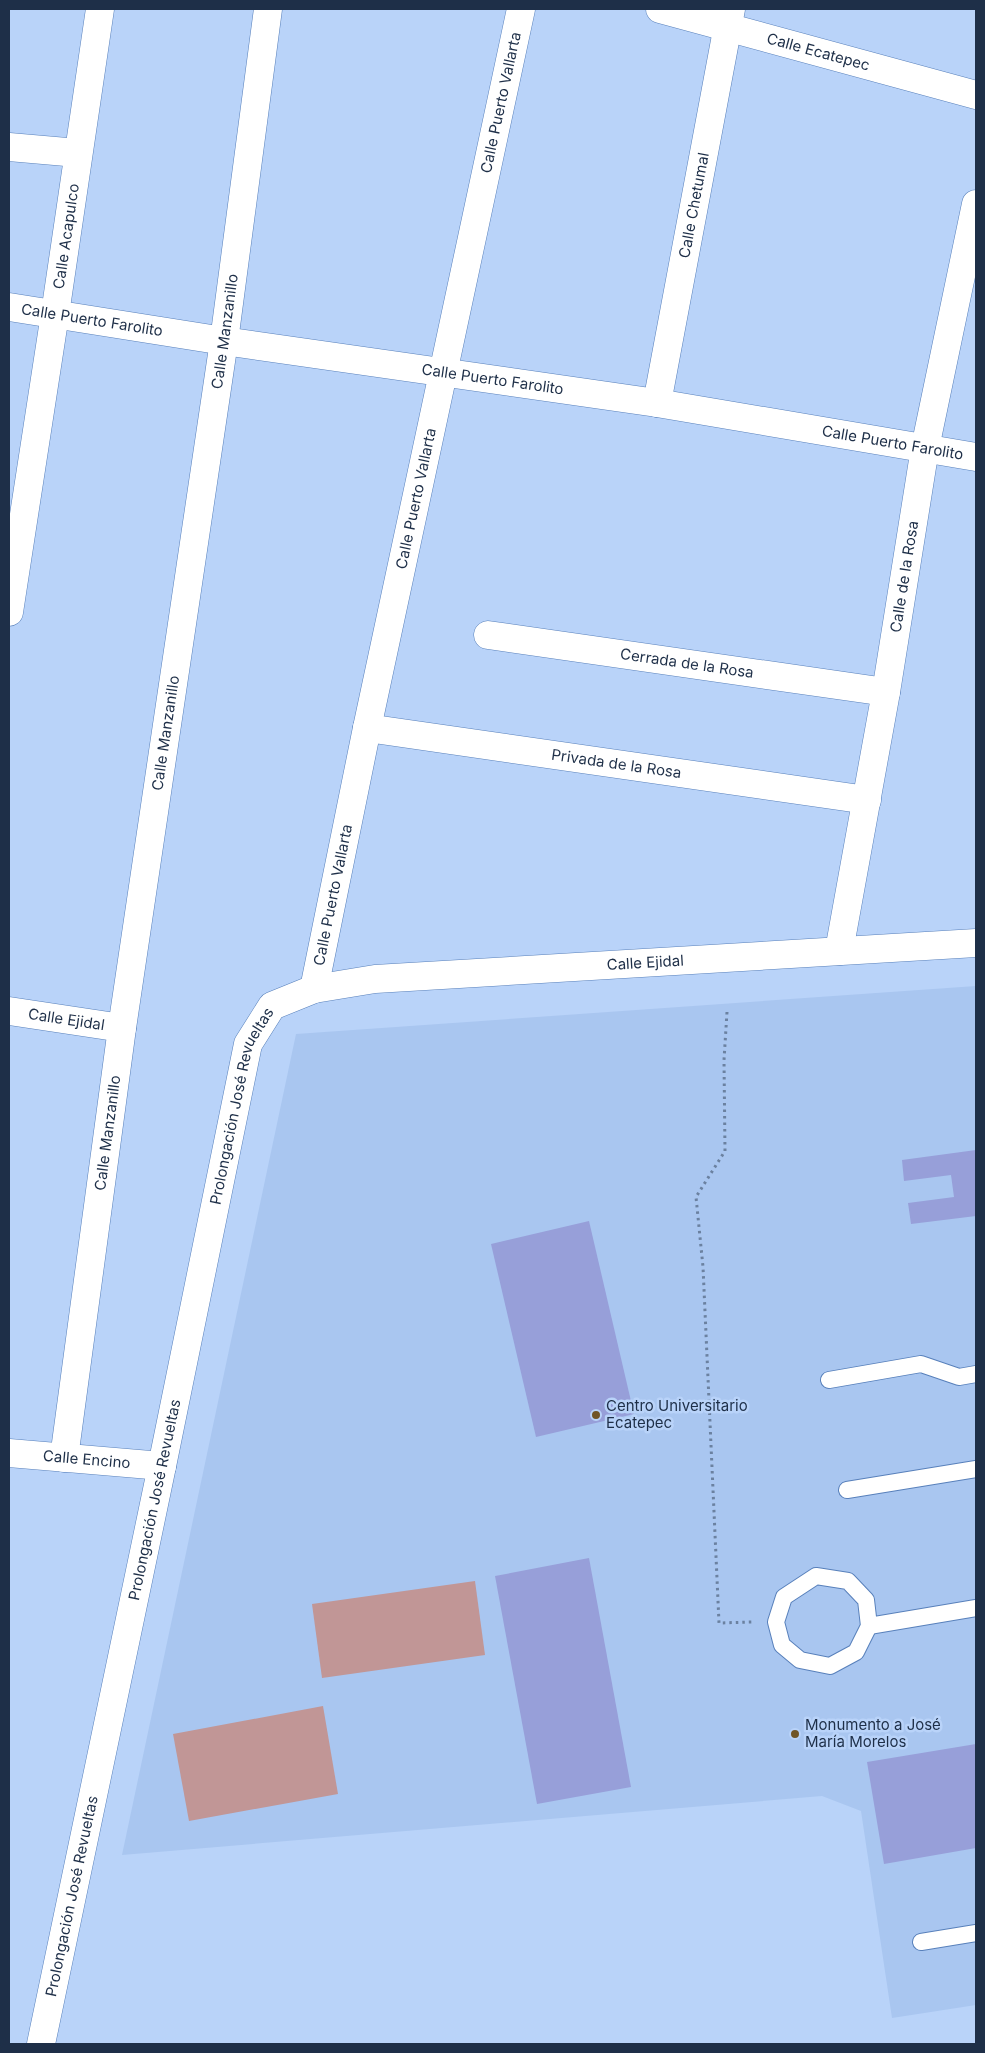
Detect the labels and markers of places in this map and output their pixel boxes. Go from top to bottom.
place label: Centro Universitario Ecatepec [606,1396,748,1432]
marker: Centro Universitario Ecatepec [590,1409,602,1421]
place label: Monumento a José María Morelos [805,1715,941,1751]
marker: Monumento a José María Morelos [789,1728,801,1740]

